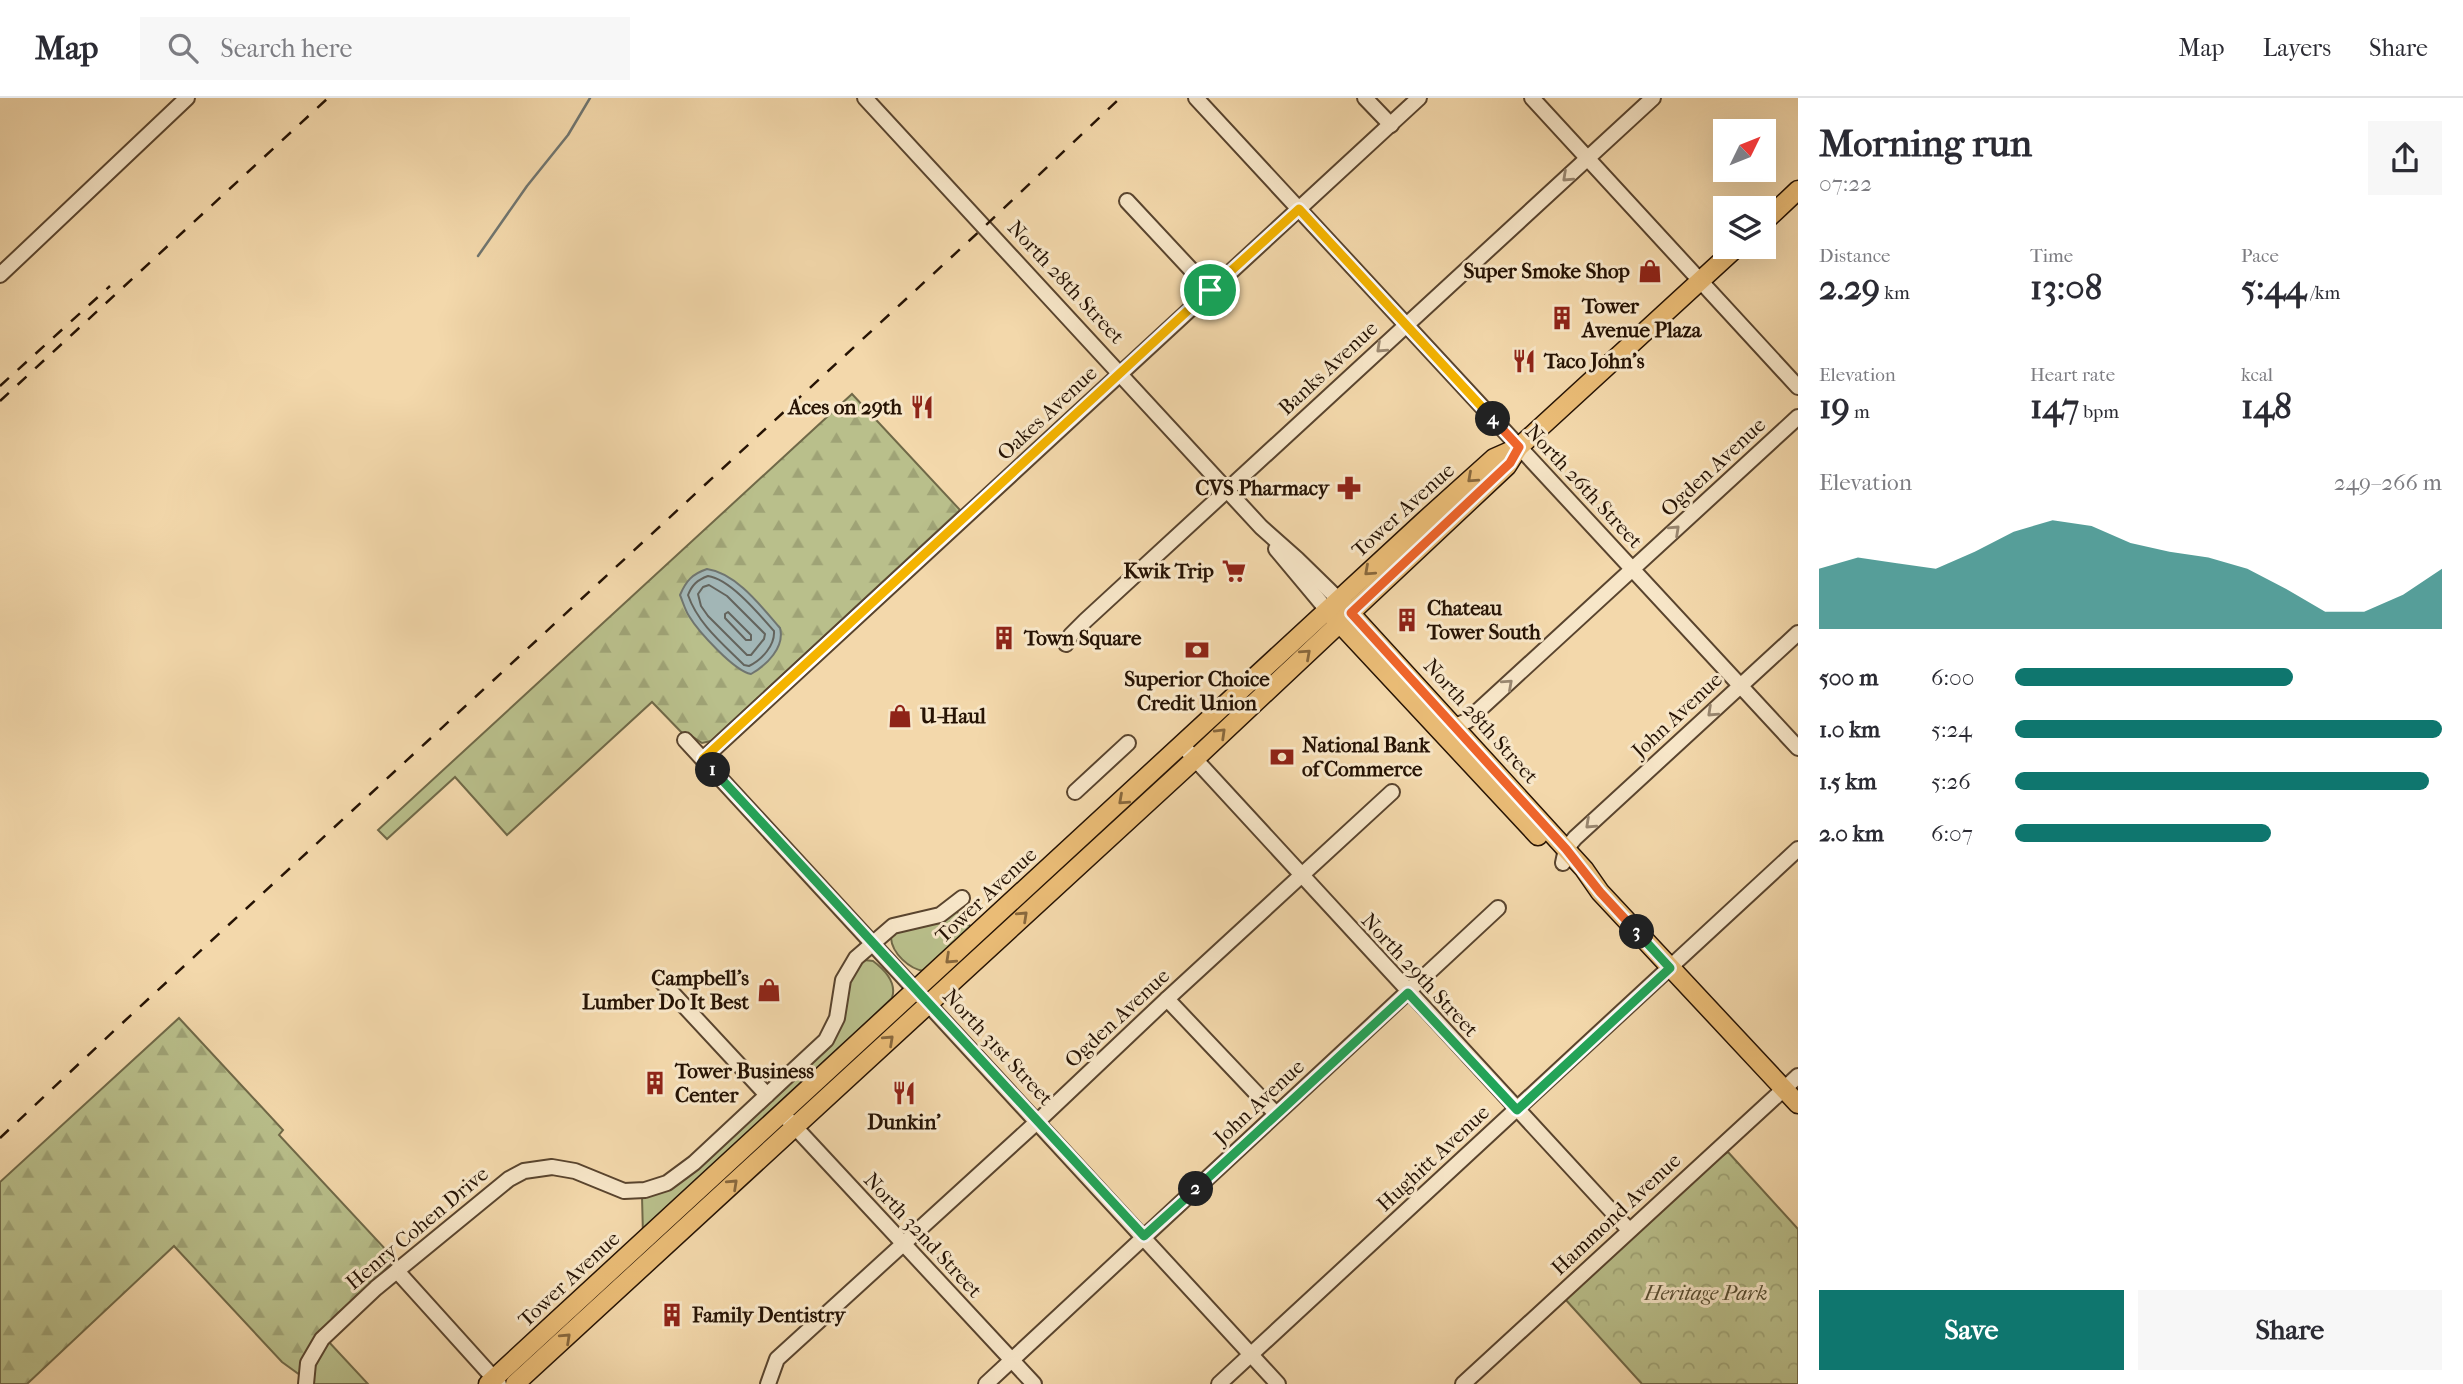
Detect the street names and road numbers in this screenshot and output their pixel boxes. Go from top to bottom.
street label: North 28th Street [1003,216,1129,349]
street label: Banks Avenue [1274,316,1382,420]
street label: Oakes Avenue [992,361,1102,465]
street label: Ogden Avenue [1656,413,1770,521]
street label: North 26th Street [1521,419,1648,553]
street label: Tower Avenue [1347,458,1459,562]
street label: North 28th Street [1419,654,1544,789]
street label: John Avenue [1626,667,1727,764]
street label: Tower Avenue [931,842,1041,948]
street label: North 29th Street [1357,908,1484,1042]
street label: Ogden Avenue [1060,964,1174,1072]
street label: North 31st Street [938,984,1058,1110]
street label: John Avenue [1208,1054,1309,1151]
street label: Hughitt Avenue [1372,1100,1494,1216]
street label: Hammond Avenue [1547,1148,1685,1280]
street label: Henry Cohen Drive [341,1162,493,1294]
street label: North 32nd Street [859,1168,987,1303]
street label: Tower Avenue [514,1226,624,1332]

